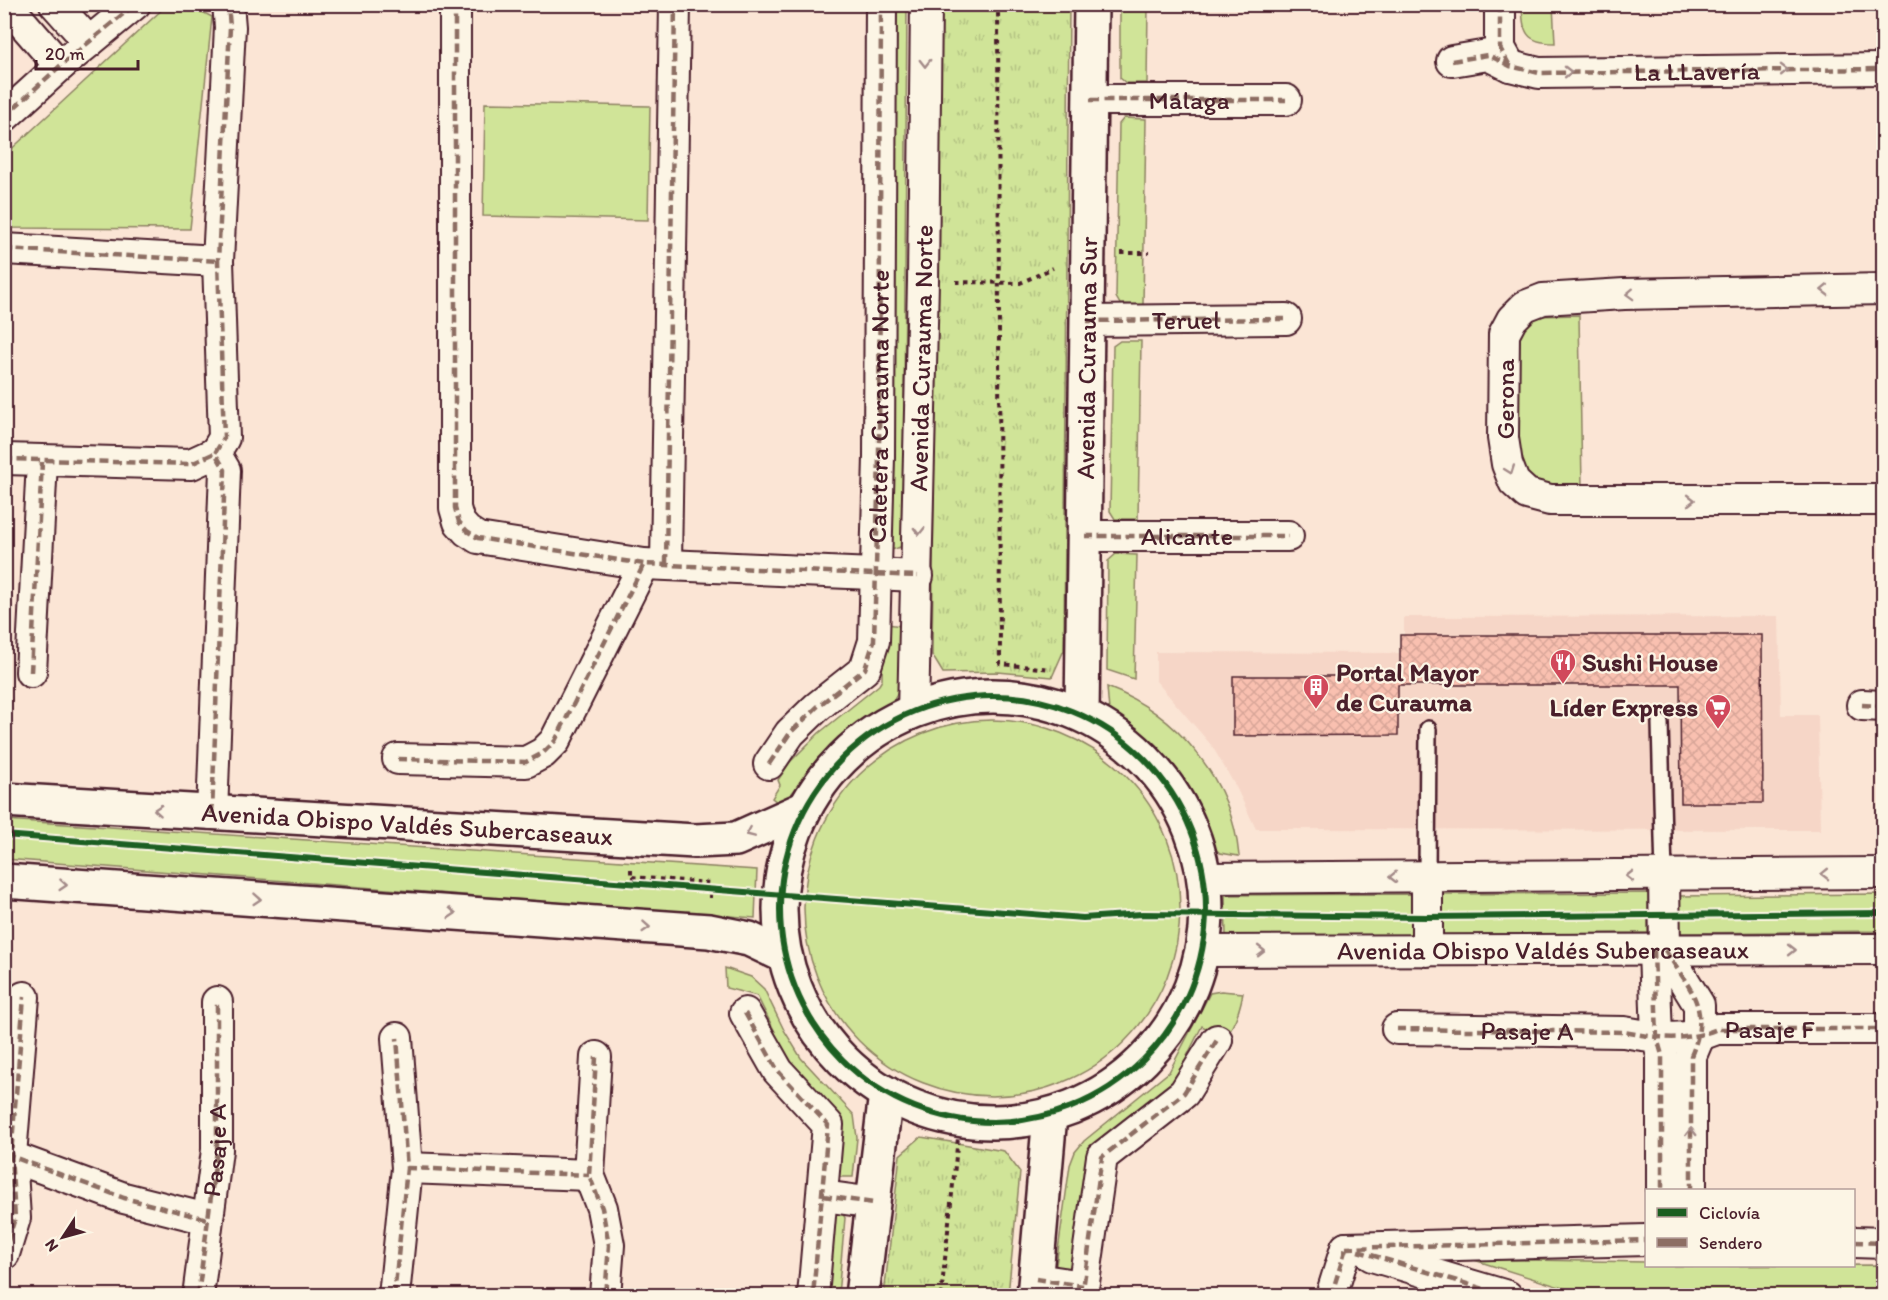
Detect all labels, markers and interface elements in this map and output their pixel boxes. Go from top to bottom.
scale bar [36,33,138,71]
text: 20 m [45,43,85,65]
street label: La LLavería [1634,54,1761,88]
one-way arrow [919,58,931,67]
one-way arrow [1780,64,1789,76]
one-way arrow [1564,66,1573,78]
street label: Málaga [1149,84,1230,116]
street label: Avenida Curauma Norte [902,224,940,492]
street label: Avenida Curauma Sur [1069,236,1104,480]
street label: Caletera Curauma Norte [861,270,896,544]
one-way arrow [1821,284,1830,296]
one-way arrow [1626,288,1635,301]
street label: Teruel [1151,304,1221,336]
street label: Gerona [1489,358,1521,440]
one-way arrow [1502,465,1515,475]
one-way arrow [1687,494,1696,506]
street label: Alicante [1141,520,1233,552]
one-way arrow [912,526,925,535]
place label: Sushi House [1582,646,1718,678]
restaurant icon: Sushi House [1548,647,1578,685]
place label: Portal Mayor de Curauma [1336,656,1480,718]
building icon: Portal Mayor de Curauma [1301,672,1331,710]
place label: Líder Express [1549,691,1698,723]
supermarket icon: Líder Express [1703,692,1733,730]
street label: Avenida Obispo Valdés Subercaseaux [201,796,614,852]
one-way arrow [154,804,163,817]
one-way arrow [745,826,756,838]
one-way arrow [1821,868,1830,880]
one-way arrow [1626,870,1635,882]
one-way arrow [1389,871,1398,883]
one-way arrow [58,878,67,891]
one-way arrow [253,892,262,905]
one-way arrow [447,906,456,919]
one-way arrow [642,920,651,933]
street label: Avenida Obispo Valdés Subercaseaux [1337,933,1749,967]
one-way arrow [1788,944,1797,956]
one-way arrow [1257,945,1266,957]
street label: Pasaje F [1724,1013,1815,1045]
street label: Pasaje A [1480,1014,1574,1047]
street label: Pasaje A [195,1103,234,1199]
one-way arrow [1685,1128,1697,1137]
legend [1645,1189,1855,1267]
text: Ciclovía [1699,1202,1761,1224]
north arrow [33,1207,93,1267]
text: Sendero [1699,1232,1762,1254]
text: N [40,1236,62,1255]

